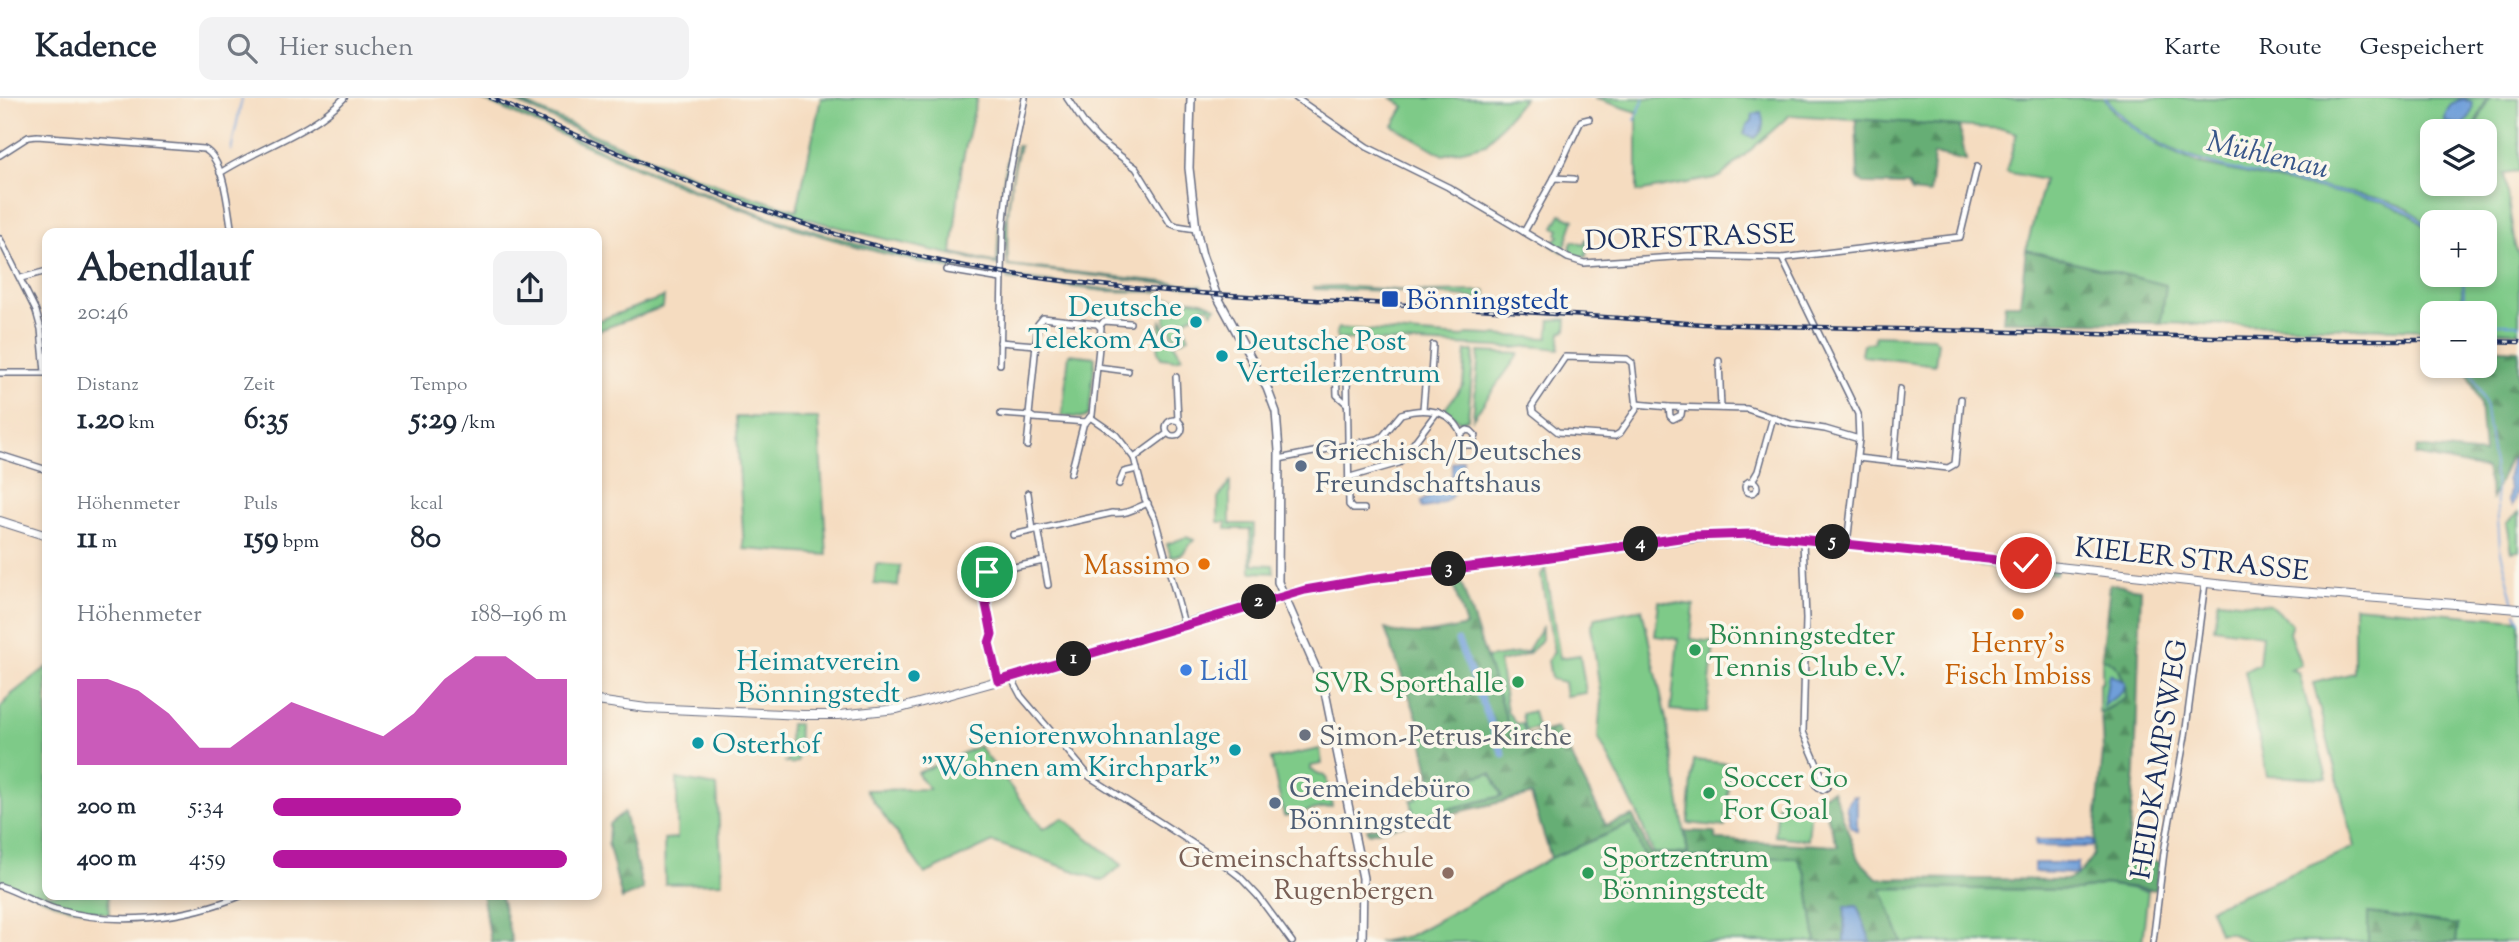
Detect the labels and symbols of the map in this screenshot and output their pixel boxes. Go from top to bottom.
water label: Mühlenau [2202,122,2333,191]
street label: DORFSTRASSE [1584,215,1796,263]
place label: Bönningstedt [1406,282,1569,322]
place label: Deutsche Telekom AG [1028,289,1182,361]
marker: Bönningstedt [1380,289,1400,309]
marker: Deutsche Telekom AG [1188,314,1204,330]
place label: Deutsche Post Verteilerzentrum [1236,323,1440,395]
marker: Deutsche Post Verteilerzentrum [1214,348,1230,364]
place label: Griechisch/Deutsches Freundschaftshaus [1315,433,1582,505]
marker: Griechisch/Deutsches Freundschaftshaus [1293,458,1309,474]
pin: 5 [1815,524,1850,560]
pin: 4 [1624,526,1658,562]
street label: KIELER STRASSE [2073,529,2311,593]
pin [1996,533,2056,593]
pin [957,542,1017,602]
place label: Massimo [1083,547,1190,587]
pin: 3 [1432,552,1466,587]
marker: Massimo [1196,556,1212,572]
pin: 2 [1242,584,1276,620]
marker: Henry's Fisch Imbiss [2010,606,2026,622]
place label: Bönningstedter Tennis Club e.V. [1709,617,1906,689]
place label: Henry's Fisch Imbiss [1945,625,2091,697]
street label: HEIDKAMPSWEG [2122,637,2200,882]
pin: 1 [1056,642,1092,676]
marker: Bönningstedter Tennis Club e.V. [1687,642,1703,658]
place label: Heimatverein Bönningstedt [737,643,900,715]
place label: Lidl [1200,653,1249,693]
marker: Lidl [1178,662,1194,678]
place label: SVR Sporthalle [1314,665,1504,705]
marker: Heimatverein Bönningstedt [906,668,922,684]
marker: SVR Sporthalle [1510,674,1526,690]
place label: Seniorenwohnanlage "Wohnen am Kirchpark" [921,717,1221,789]
place label: Simon-Petrus-Kirche [1319,718,1572,758]
place label: Osterhof [712,726,822,766]
marker: Simon-Petrus-Kirche [1297,727,1313,743]
marker: Osterhof [690,735,706,751]
marker: Seniorenwohnanlage "Wohnen am Kirchpark" [1227,742,1243,758]
place label: Soccer Go For Goal [1723,760,1848,832]
place label: Gemeindebüro Bönningstedt [1289,770,1471,842]
marker: Soccer Go For Goal [1701,785,1717,801]
marker: Gemeindebüro Bönningstedt [1267,795,1283,811]
place label: Gemeinschaftsschule Rugenbergen [1178,840,1434,912]
place label: Sportzentrum Bönningstedt [1602,840,1769,912]
marker: Gemeinschaftsschule Rugenbergen [1440,865,1456,881]
marker: Sportzentrum Bönningstedt [1580,865,1596,881]

